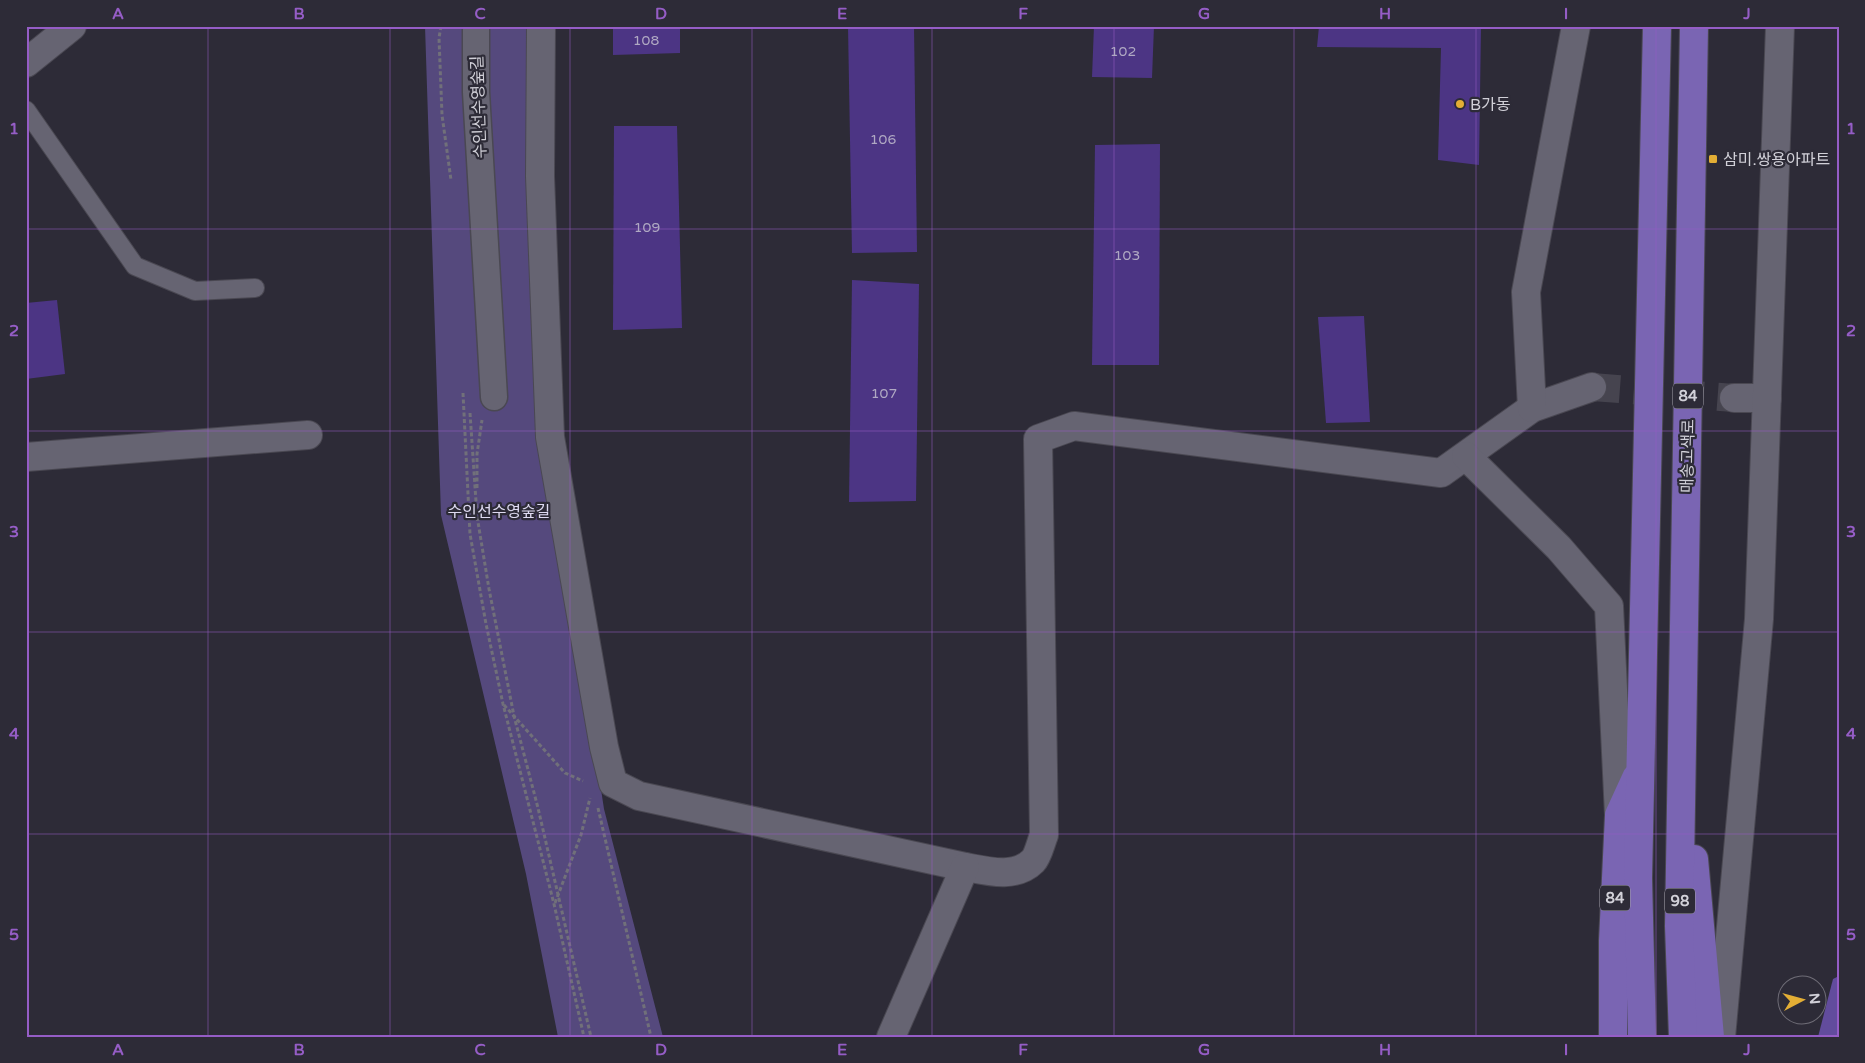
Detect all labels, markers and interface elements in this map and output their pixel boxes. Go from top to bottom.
text: A [112,4,124,24]
text: B [293,4,305,24]
text: C [474,4,486,24]
text: D [655,4,667,24]
text: E [837,4,847,24]
text: F [1018,4,1028,24]
text: G [1198,4,1210,24]
text: H [1379,4,1391,24]
text: I [1564,4,1568,24]
text: J [1742,4,1751,24]
house number: 108 [633,32,659,49]
house number: 102 [1110,43,1136,60]
street label: 수인선수영숲길 [467,55,491,159]
place label: B가동 [1470,95,1511,115]
marker: B가동 [1454,98,1466,110]
text: 1 [9,119,19,139]
text: 1 [1846,119,1856,139]
house number: 106 [870,131,896,148]
place label: 삼미.쌍용아파트 [1723,150,1830,170]
marker: 삼미.쌍용아파트 [1707,153,1719,165]
house number: 109 [634,219,660,236]
house number: 103 [1114,247,1140,264]
text: 2 [9,321,19,341]
text: 2 [1846,321,1856,341]
road number: 84 [1673,384,1703,408]
house number: 107 [871,385,897,402]
street label: 매송고색로 [1677,419,1699,493]
park label: 수인선수영숲길 [447,502,551,522]
text: 3 [9,522,19,542]
text: 3 [1846,522,1856,542]
text: 4 [9,724,19,744]
text: 4 [1846,724,1856,744]
road number: 84 [1600,886,1630,910]
road number: 98 [1665,888,1695,914]
text: 5 [9,925,19,945]
text: 5 [1846,925,1856,945]
north arrow [1778,976,1828,1026]
text: N [1805,992,1823,1005]
text: A [112,1040,124,1060]
text: B [293,1040,305,1060]
text: C [474,1040,486,1060]
text: D [655,1040,667,1060]
text: E [837,1040,847,1060]
text: F [1018,1040,1028,1060]
text: G [1198,1040,1210,1060]
text: H [1379,1040,1391,1060]
text: I [1564,1040,1568,1060]
text: J [1742,1040,1751,1060]

